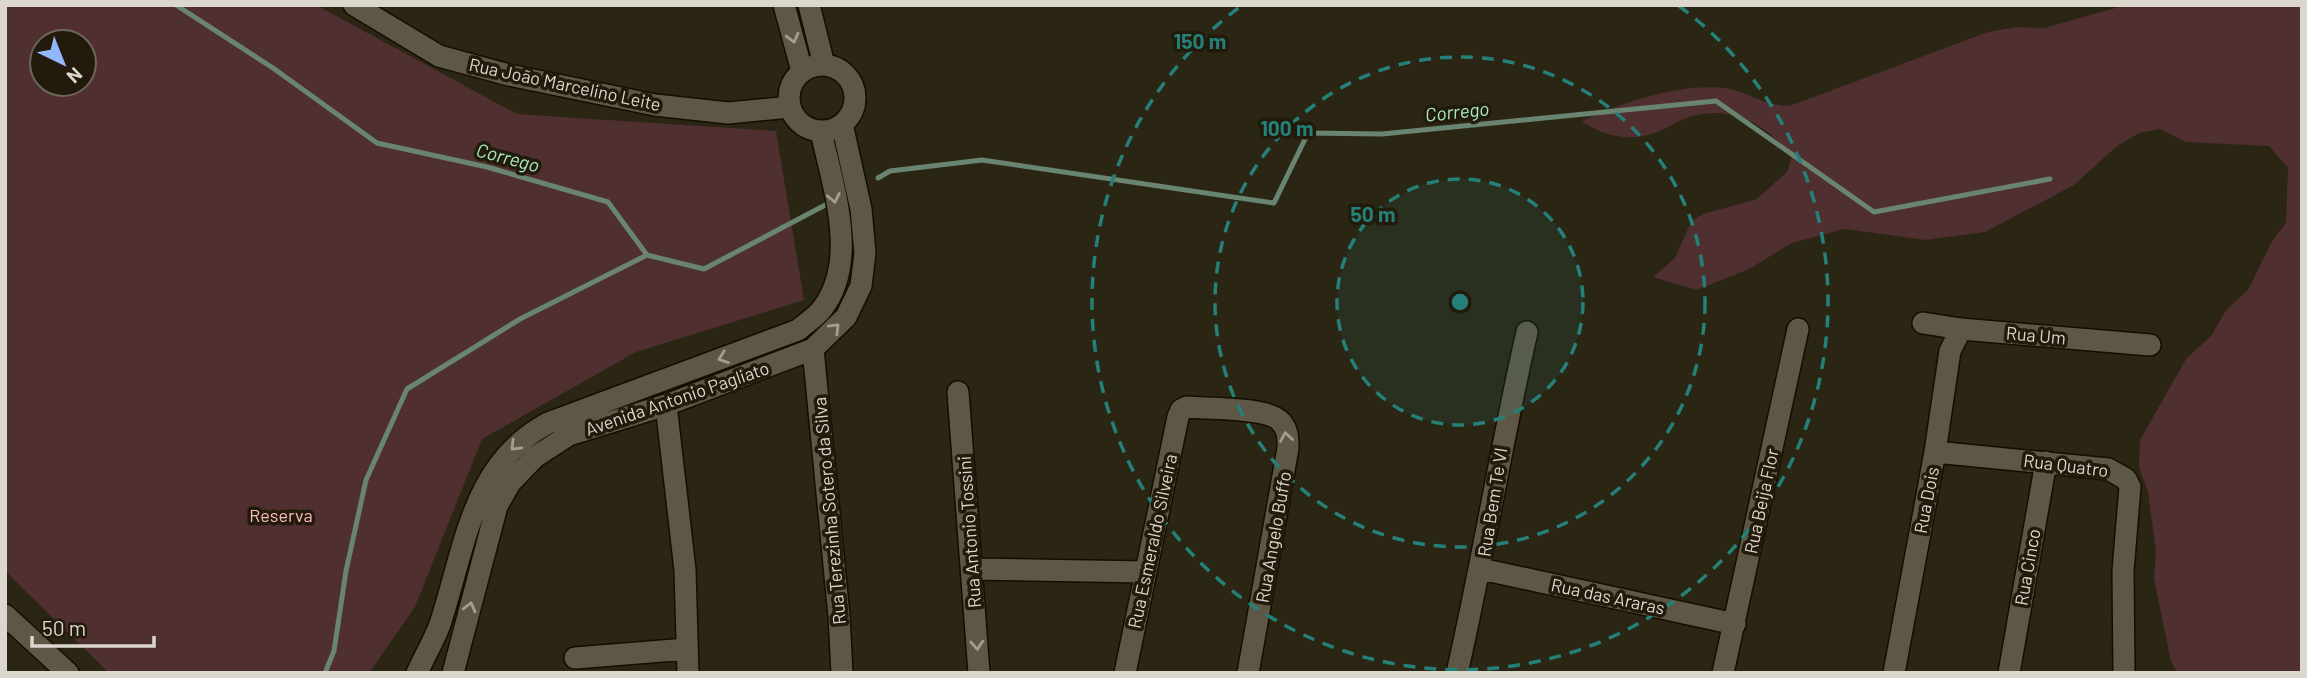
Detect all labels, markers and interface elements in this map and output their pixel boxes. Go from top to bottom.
north arrow [28,28,98,98]
text: 150 m [1174,28,1226,53]
one-way arrow [785,32,799,44]
street label: Rua João Marcelino Leite [467,53,663,115]
text: N [62,63,87,89]
water label: Corrego [1424,96,1490,126]
text: 100 m [1260,115,1314,140]
water label: Corrego [474,138,542,176]
one-way arrow [826,192,841,204]
text: 50 m [1350,201,1396,226]
centre of rings [1448,290,1472,314]
street label: Rua Um [2005,321,2067,349]
one-way arrow [827,323,840,336]
one-way arrow [718,350,730,364]
street label: Avenida Antonio Pagliato [582,356,772,440]
street label: Rua Terezinha Sotero da Silva [808,396,850,626]
one-way arrow [1279,431,1294,443]
one-way arrow [510,438,523,451]
street label: Rua Bem Te VI [1473,446,1511,558]
street label: Rua Beija Flor [1739,446,1783,556]
street label: Rua Quatro [2022,449,2110,481]
street label: Rua Esmeraldo Silveira [1123,452,1181,630]
street label: Rua Antonio Tossini [953,455,985,609]
street label: Rua Dois [1909,465,1943,535]
street label: Rua Angelo Buffo [1251,469,1295,605]
park label: Reserva [249,504,313,526]
street label: Rua Cinco [2009,527,2045,607]
street label: Rua das Araras [1549,573,1667,619]
one-way arrow [462,601,477,613]
scale bar [32,604,154,648]
text: 50 m [42,615,86,640]
one-way arrow [969,640,984,651]

